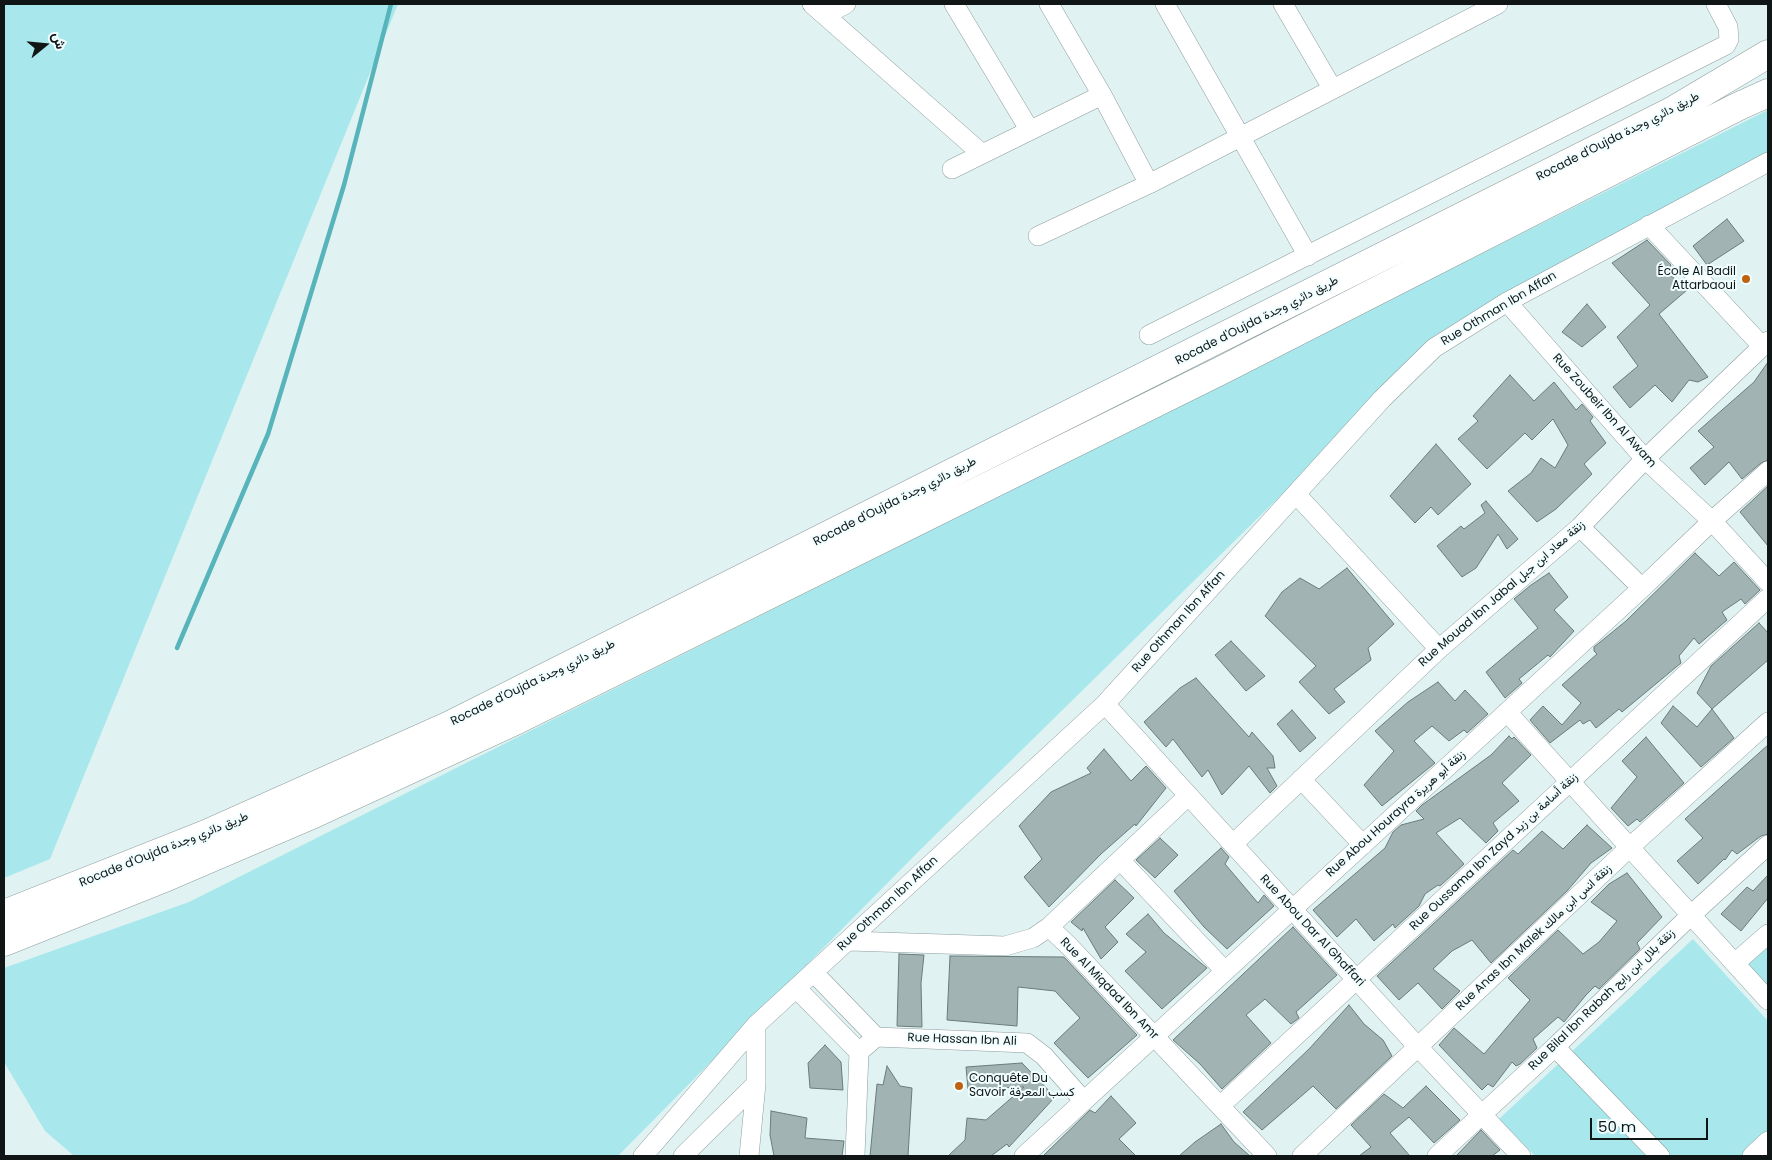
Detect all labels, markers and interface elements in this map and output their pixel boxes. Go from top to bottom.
north arrow [20,20,70,70]
text: ش [47,30,71,52]
street label: Rocade d'Oujda طريق دائري وجدة [1534,89,1702,185]
place label: École Al Badil Attarbaoui [1658,265,1736,293]
street label: Rue Othman Ibn Affan [1439,269,1559,349]
street label: Rocade d'Oujda طريق دائري وجدة [1173,273,1341,369]
marker: École Al Badil Attarbaoui [1740,273,1752,285]
street label: Rue Zoubeir Ibn Al Awam [1549,351,1659,471]
street label: Rocade d'Oujda طريق دائري وجدة [811,454,979,550]
street label: Rue Mouad Ibn Jabal زنقة معاد ابن جبل [1416,518,1588,670]
street label: Rue Othman Ibn Affan [1129,568,1229,676]
street label: Rocade d'Oujda طريق دائري وجدة [448,637,618,729]
street label: Rue Abou Hourayra زنقة أبو هريرة [1323,748,1469,880]
street label: Rue Oussama Ibn Zayd زنقة أسامة بن زيد [1407,770,1581,934]
street label: Rocade d'Oujda طريق دائري وجدة [77,809,251,891]
street label: Rue Othman Ibn Affan [835,854,941,954]
street label: Rue Anas Ibn Malek زنقة انس ابن مالك [1453,862,1615,1014]
street label: Rue Abou Dar Al Ghaffari [1256,872,1368,990]
street label: Rue Bilal Ibn Rabah زنقة بلال ابن رابح [1526,926,1678,1074]
street label: Rue Al Miqdad Ibn Amr [1057,935,1161,1043]
street label: Rue Hassan Ibn Ali [907,1031,1017,1049]
place label: Conquête Du Savoir كسب المعرفة [969,1072,1075,1100]
marker: Conquête Du Savoir كسب المعرفة [953,1080,965,1092]
scale bar [1592,1108,1710,1140]
text: 50 m [1598,1116,1636,1137]

